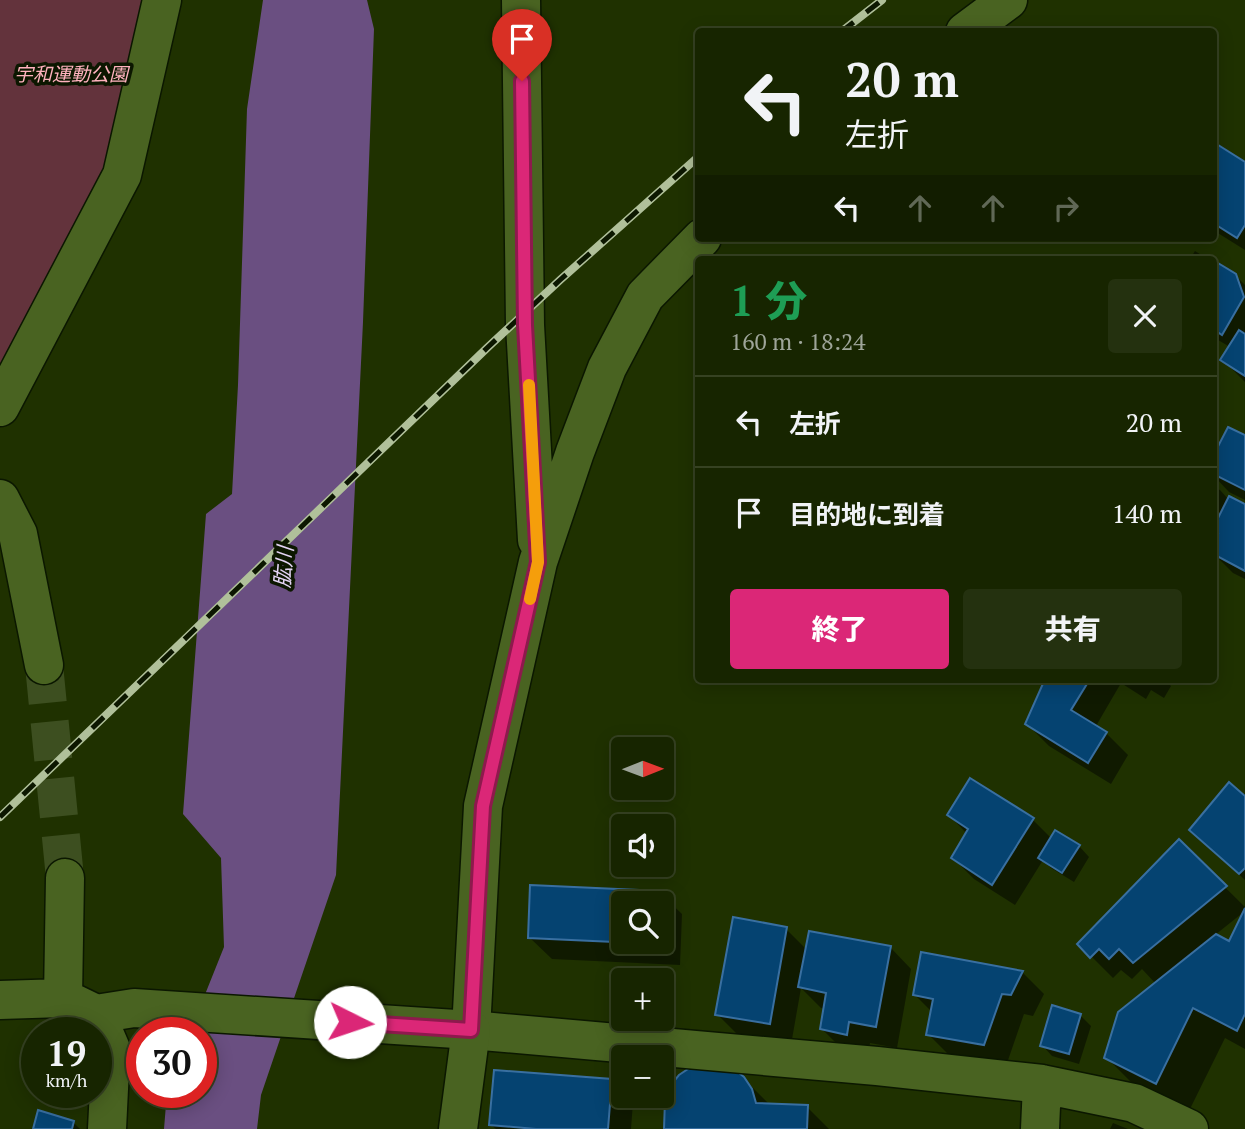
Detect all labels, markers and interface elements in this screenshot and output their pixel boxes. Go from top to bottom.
pin [492,9,552,81]
icon: arrive [503,20,541,58]
text: 20 m [845,46,959,111]
icon: left [730,56,821,147]
park label: 宇和運動公園 [14,61,131,86]
text: 左折 [845,113,909,155]
icon: left [828,189,866,227]
icon: ahead [901,189,939,227]
icon: ahead [974,189,1012,227]
icon: right [1047,189,1085,227]
text: 1 分 [730,272,807,328]
button: close [1108,279,1182,353]
text: 160 m · 18:24 [730,326,865,357]
icon: left [730,403,768,441]
text: 20 m [1126,405,1182,439]
text: 左折 [789,406,841,440]
icon: arrive [730,494,768,532]
text: 140 m [1112,496,1182,530]
text: 目的地に到着 [789,497,945,531]
water label: 肱川 [267,543,299,589]
button: 終了 [730,589,949,669]
button: 共有 [963,589,1182,669]
north arrow [611,737,674,800]
map controls [611,737,674,1108]
button: sound [611,814,674,877]
button: search [611,891,674,954]
button: + [611,968,674,1031]
position arrow [313,985,387,1059]
speed limit sign: 30 [126,1017,217,1108]
text: 19 [47,1030,86,1076]
button: − [611,1045,674,1108]
text: km/h [46,1068,87,1092]

